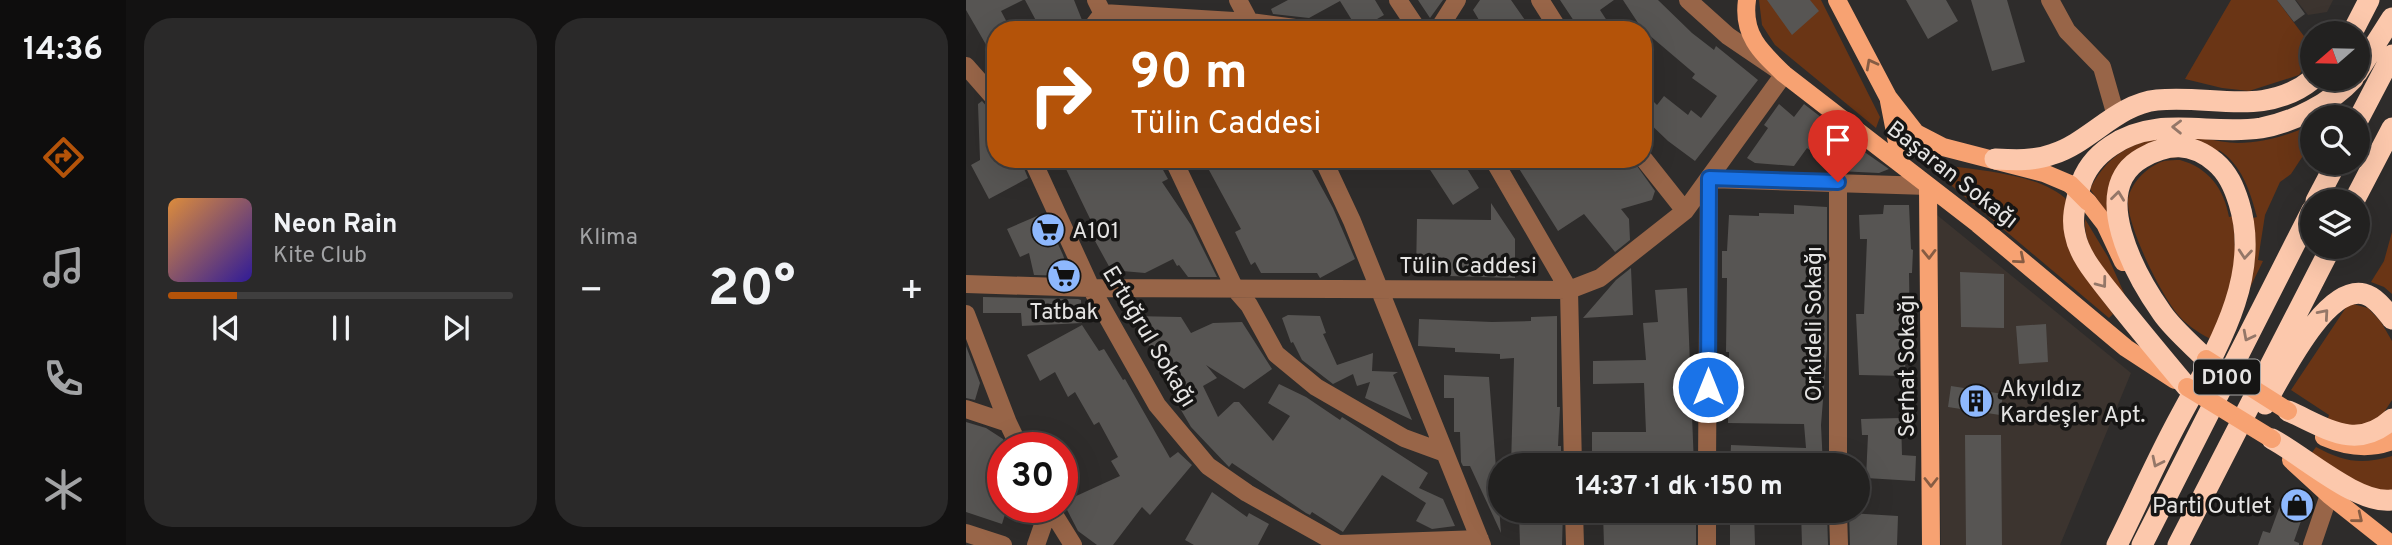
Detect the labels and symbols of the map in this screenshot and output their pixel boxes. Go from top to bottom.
north arrow [2300,21,2370,91]
one-way arrow [1866,59,1880,71]
pin [1808,110,1868,182]
street label: Başaran Sokağı [1880,116,2023,236]
one-way arrow [2171,120,2182,135]
one-way arrow [2111,190,2126,202]
supermarket icon: A101 [1029,211,1067,249]
place label: A101 [1072,218,1119,247]
street label: Orkideli Sokağı [1801,246,1830,402]
one-way arrow [1921,249,1937,260]
one-way arrow [2238,249,2253,260]
one-way arrow [2013,250,2025,263]
street label: Tülin Caddesi [1399,253,1537,282]
supermarket icon: Tatbak [1045,257,1083,295]
street label: Ertuğrul Sokağı [1094,261,1201,413]
one-way arrow [2094,275,2107,287]
street label: Serhat Sokağı [1894,295,1923,437]
place label: Tatbak [1029,299,1099,328]
one-way arrow [2316,309,2328,322]
one-way arrow [2242,329,2256,341]
position arrow [1671,350,1745,424]
road number: D100 [2194,360,2260,394]
place label: Akyıldız Kardeşler Apt. [2000,376,2145,431]
building icon: Akyıldız Kardeşler Apt. [1957,382,1995,420]
speed limit sign: 30 [987,432,1078,523]
one-way arrow [2151,455,2165,467]
one-way arrow [1923,477,1939,487]
shop icon: Parti Outlet [2278,486,2316,524]
place label: Parti Outlet [2152,493,2272,522]
one-way arrow [2350,510,2363,522]

